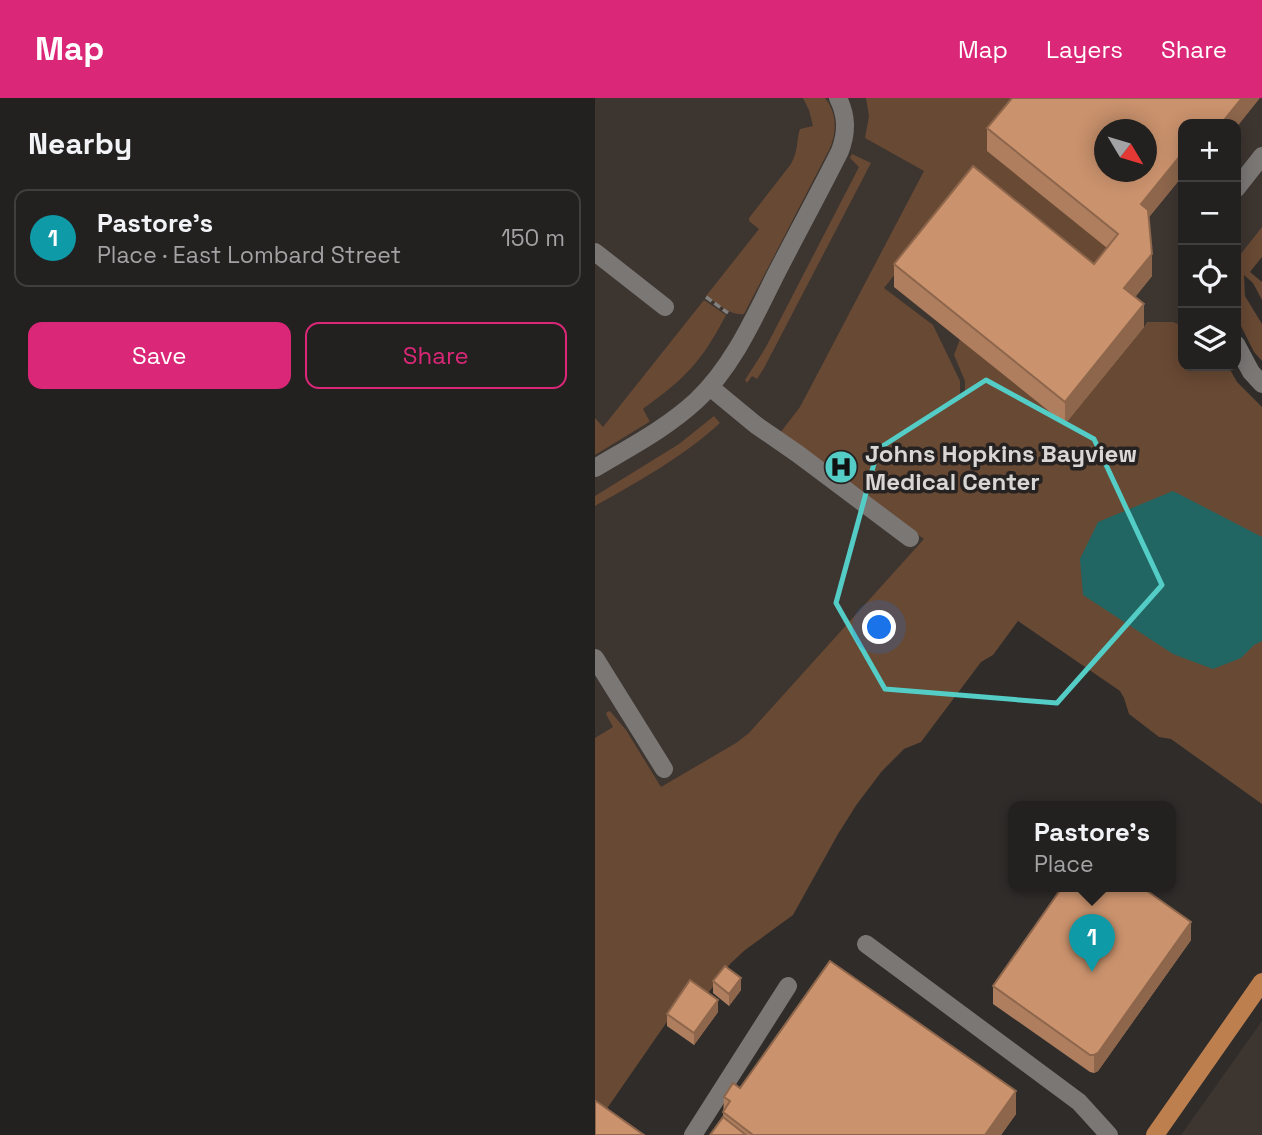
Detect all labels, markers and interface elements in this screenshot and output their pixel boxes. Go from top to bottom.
text: Map [35,28,104,70]
text: Map [958,34,1008,65]
text: Layers [1046,34,1123,65]
text: Share [1161,34,1227,65]
north arrow [1094,119,1157,182]
map controls [1178,119,1241,371]
button: + [1178,119,1241,182]
text: Nearby [28,124,132,163]
button: − [1178,182,1241,245]
text: Pastore's [97,206,213,240]
text: 1 [48,223,58,253]
text: 150 m [501,223,565,253]
text: Place · East Lombard Street [97,240,401,270]
button: locate [1178,245,1241,308]
button: layers [1178,308,1241,371]
button: Save [28,322,291,389]
button: Share [305,322,567,389]
place label: Johns Hopkins Bayview Medical Center [865,438,1137,497]
hospital icon: Johns Hopkins Bayview Medical Center [822,448,860,486]
your location [862,610,896,644]
popup [1008,801,1176,892]
text: Pastore's [1034,815,1150,849]
text: Place [1034,849,1094,879]
pin: 1 [1069,914,1115,972]

